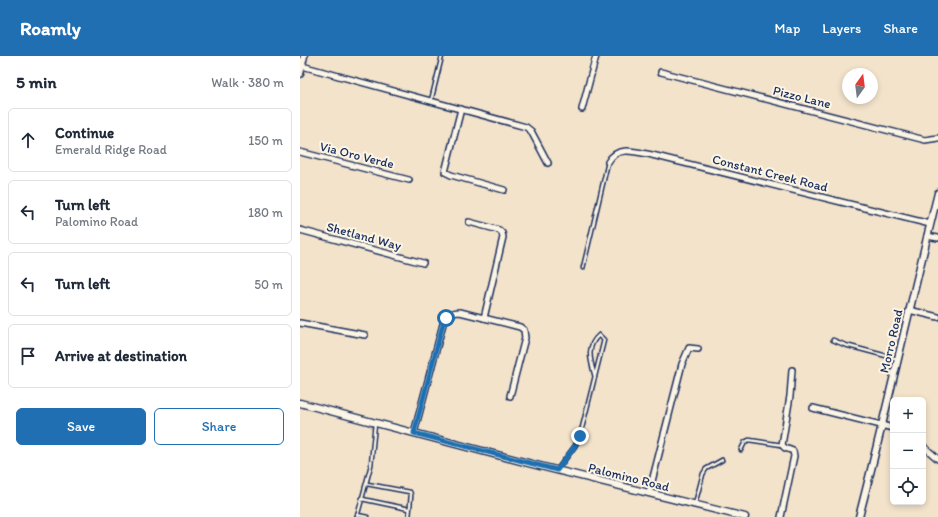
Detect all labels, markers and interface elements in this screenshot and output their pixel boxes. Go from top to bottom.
text: Roamly [20,17,81,40]
text: Map [775,20,800,37]
text: Layers [822,20,861,37]
text: Share [883,20,918,37]
north arrow [842,68,878,104]
text: 5 min [16,72,56,92]
text: Walk · 380 m [211,75,284,90]
street label: Pizzo Lane [772,83,832,111]
text: Continue [55,124,114,142]
icon: ahead [17,129,39,151]
text: 150 m [248,133,283,148]
street label: Via Oro Verde [318,139,396,171]
text: Emerald Ridge Road [55,142,167,157]
street label: Constant Creek Road [711,151,829,195]
text: Turn left [55,196,110,214]
icon: left [17,201,39,223]
text: 180 m [248,205,283,220]
text: Palomino Road [55,214,138,229]
street label: Shetland Way [325,219,403,253]
icon: left [17,273,39,295]
text: Turn left [55,275,110,293]
text: 50 m [254,277,283,292]
street label: Morro Road [876,308,906,374]
route start [437,309,455,327]
icon: arrive [17,345,39,367]
text: Arrive at destination [55,347,187,365]
map controls [890,397,926,505]
button: + [890,397,926,433]
button: Save [16,408,146,445]
button: Share [154,408,284,445]
route end [571,427,589,445]
button: − [890,433,926,469]
street label: Palomino Road [587,460,671,494]
button: locate [890,469,926,505]

